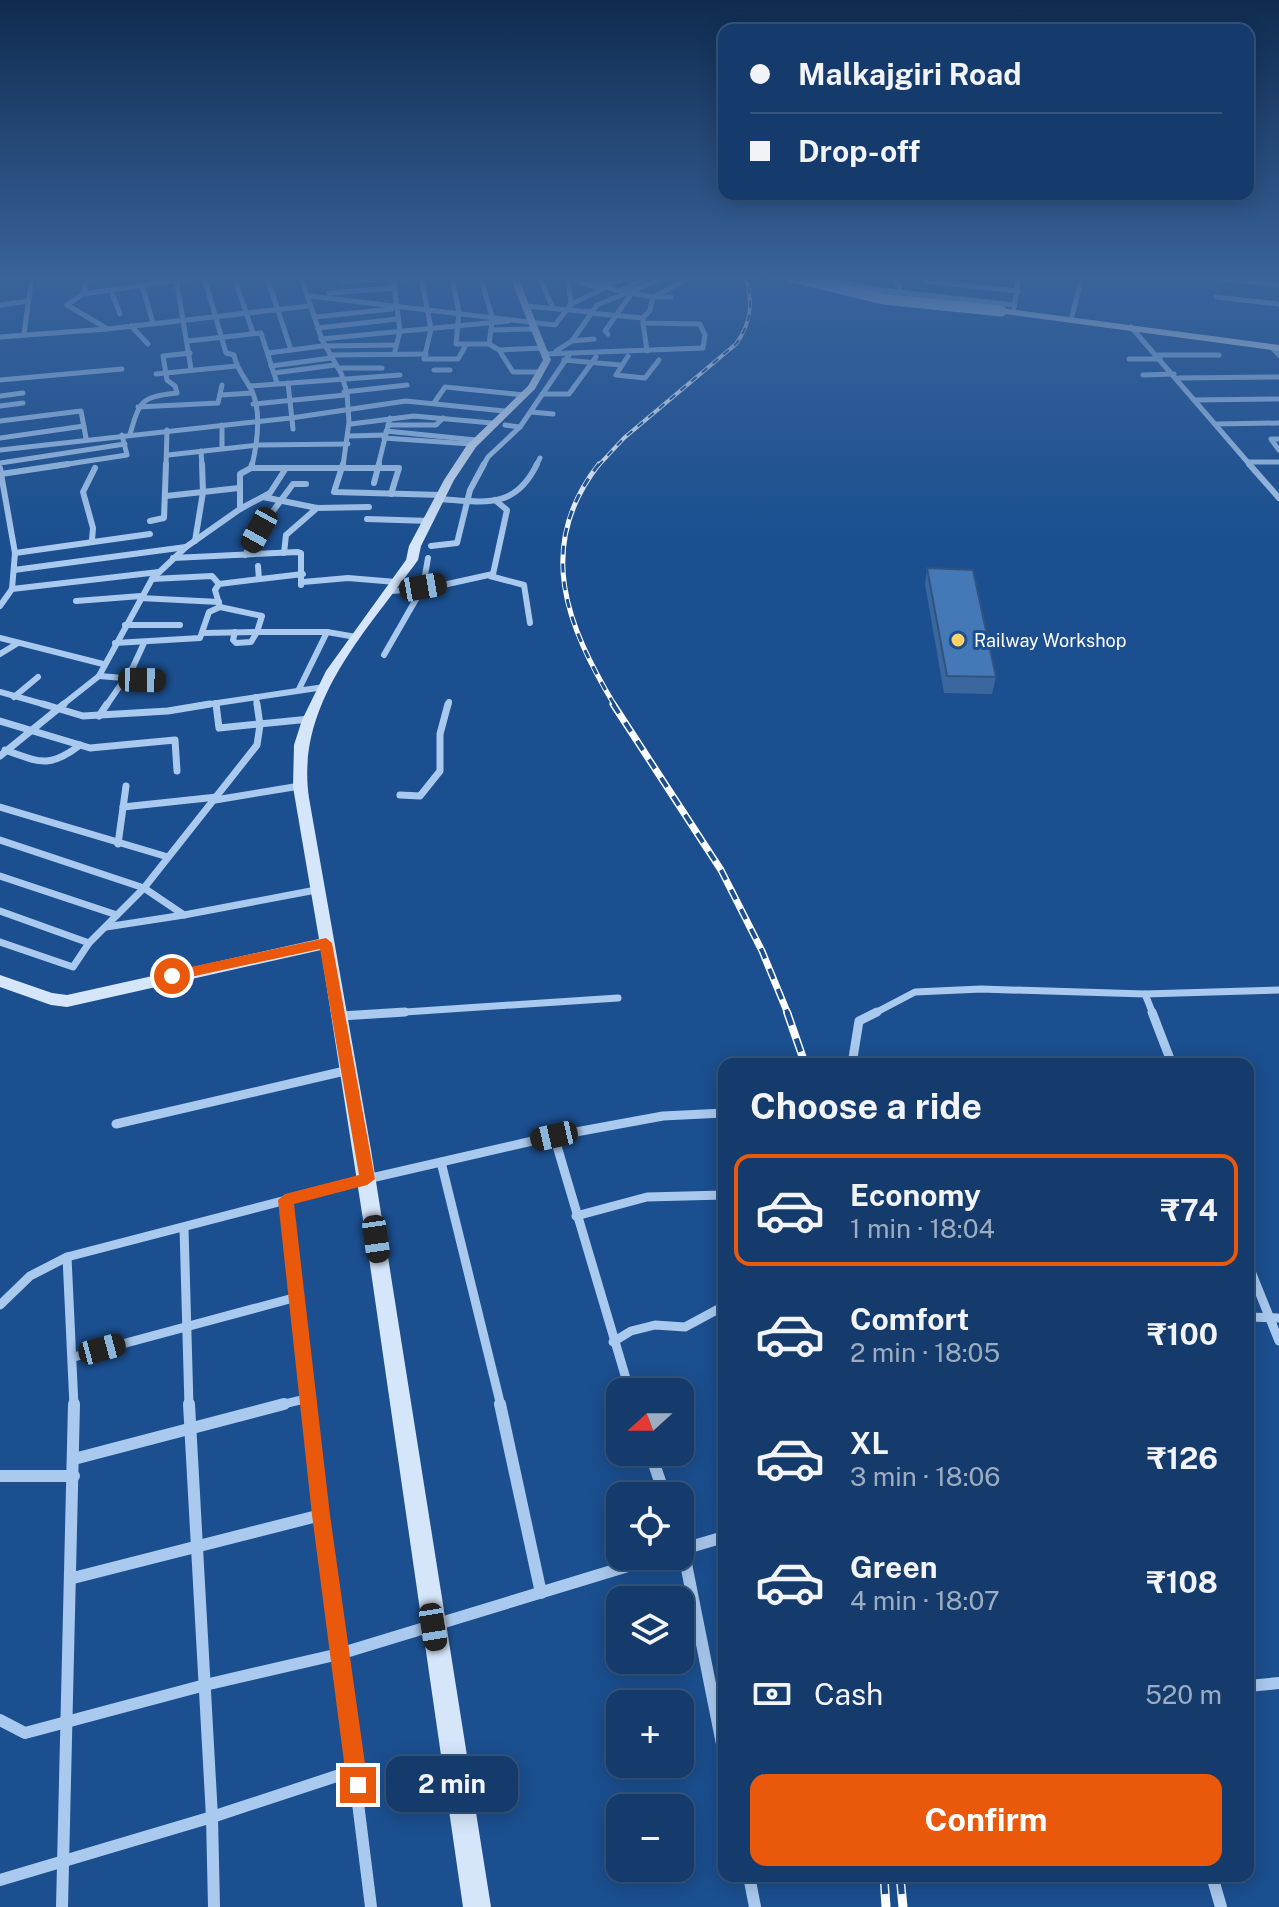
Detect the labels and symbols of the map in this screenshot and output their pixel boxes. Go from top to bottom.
car [237,503,281,557]
car [397,571,449,603]
place label: Railway Workshop [974,630,1126,651]
marker: Railway Workshop [949,631,967,649]
car [118,668,166,692]
route start [154,958,190,994]
car [528,1119,580,1153]
car [361,1214,391,1264]
car [76,1331,128,1367]
north arrow [606,1378,694,1466]
car [417,1601,449,1653]
callout: 2 min [386,1757,518,1813]
route end [340,1767,376,1803]

